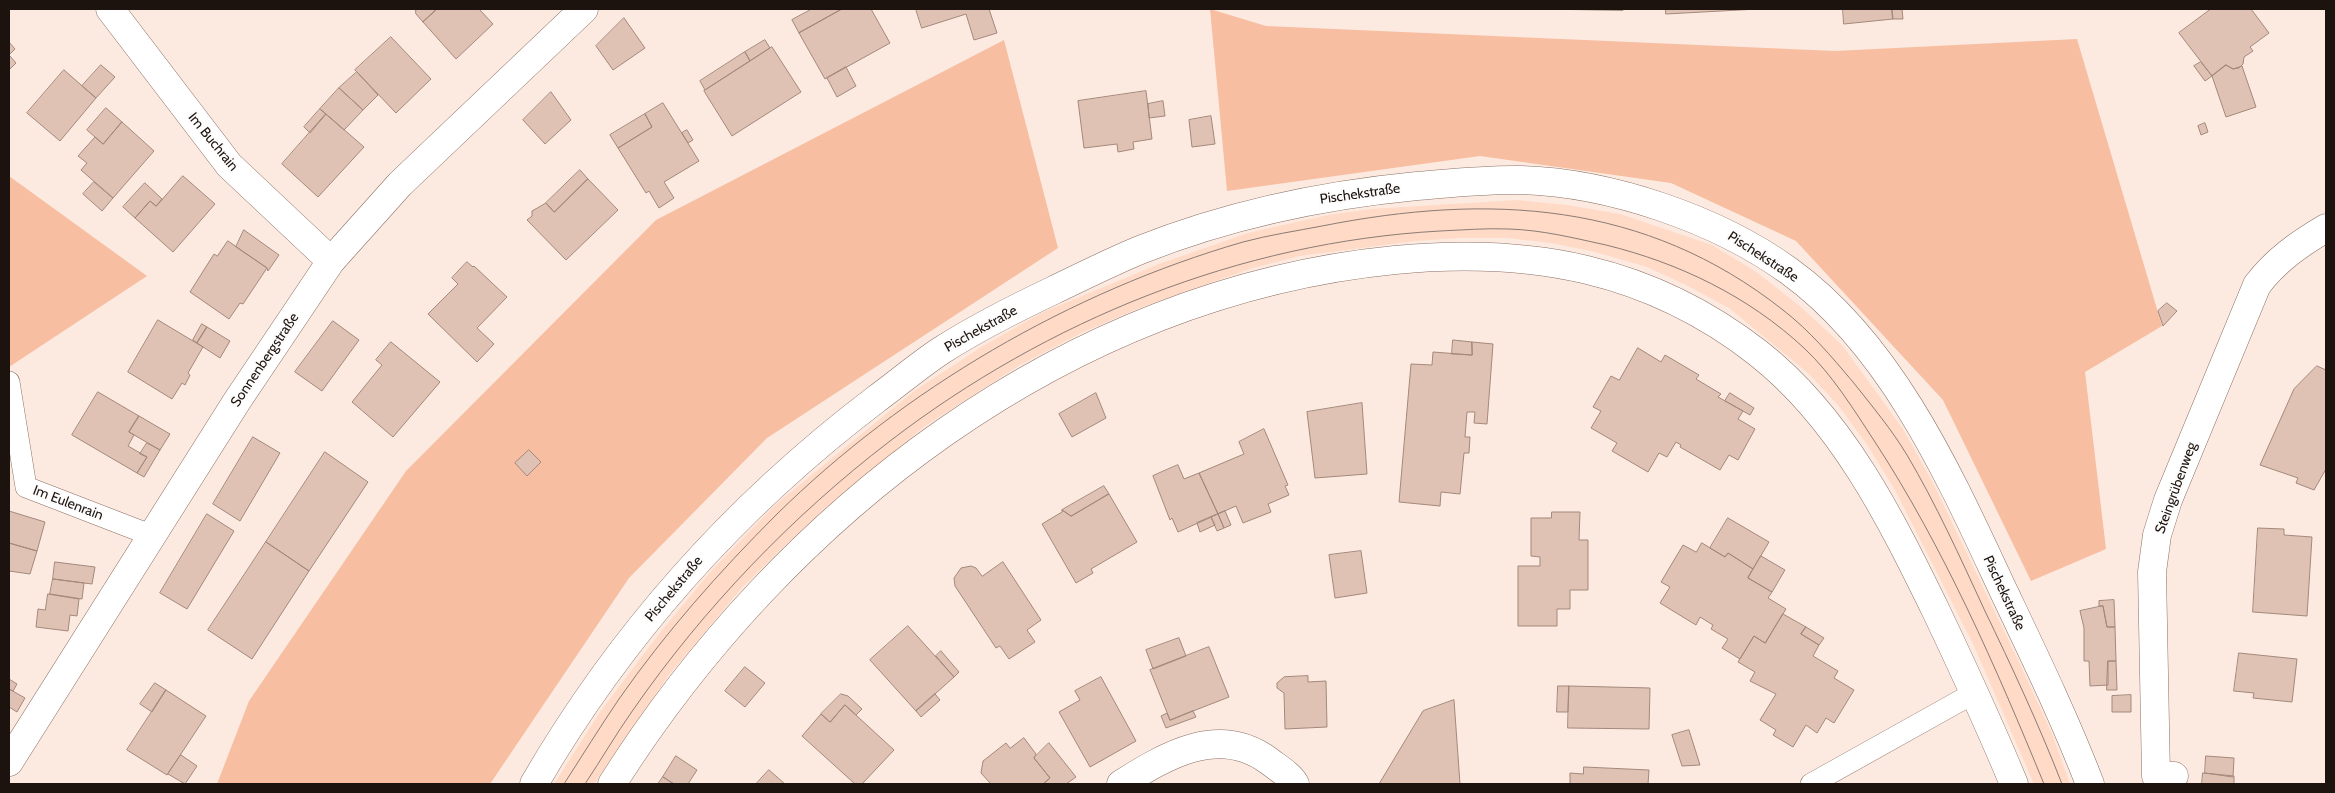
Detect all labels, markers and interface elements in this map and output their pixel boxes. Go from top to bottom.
street label: Im Buchrain [184,109,242,175]
street label: Pischekstraße [1319,180,1401,208]
street label: Pischekstraße [1725,228,1801,286]
street label: Pischekstraße [942,302,1020,356]
street label: Sonnenbergstraße [227,310,303,410]
street label: Steingrübenweg [2152,440,2200,536]
street label: Im Eulenrain [31,482,105,524]
street label: Pischekstraße [642,553,706,625]
street label: Pischekstraße [1979,553,2029,633]

